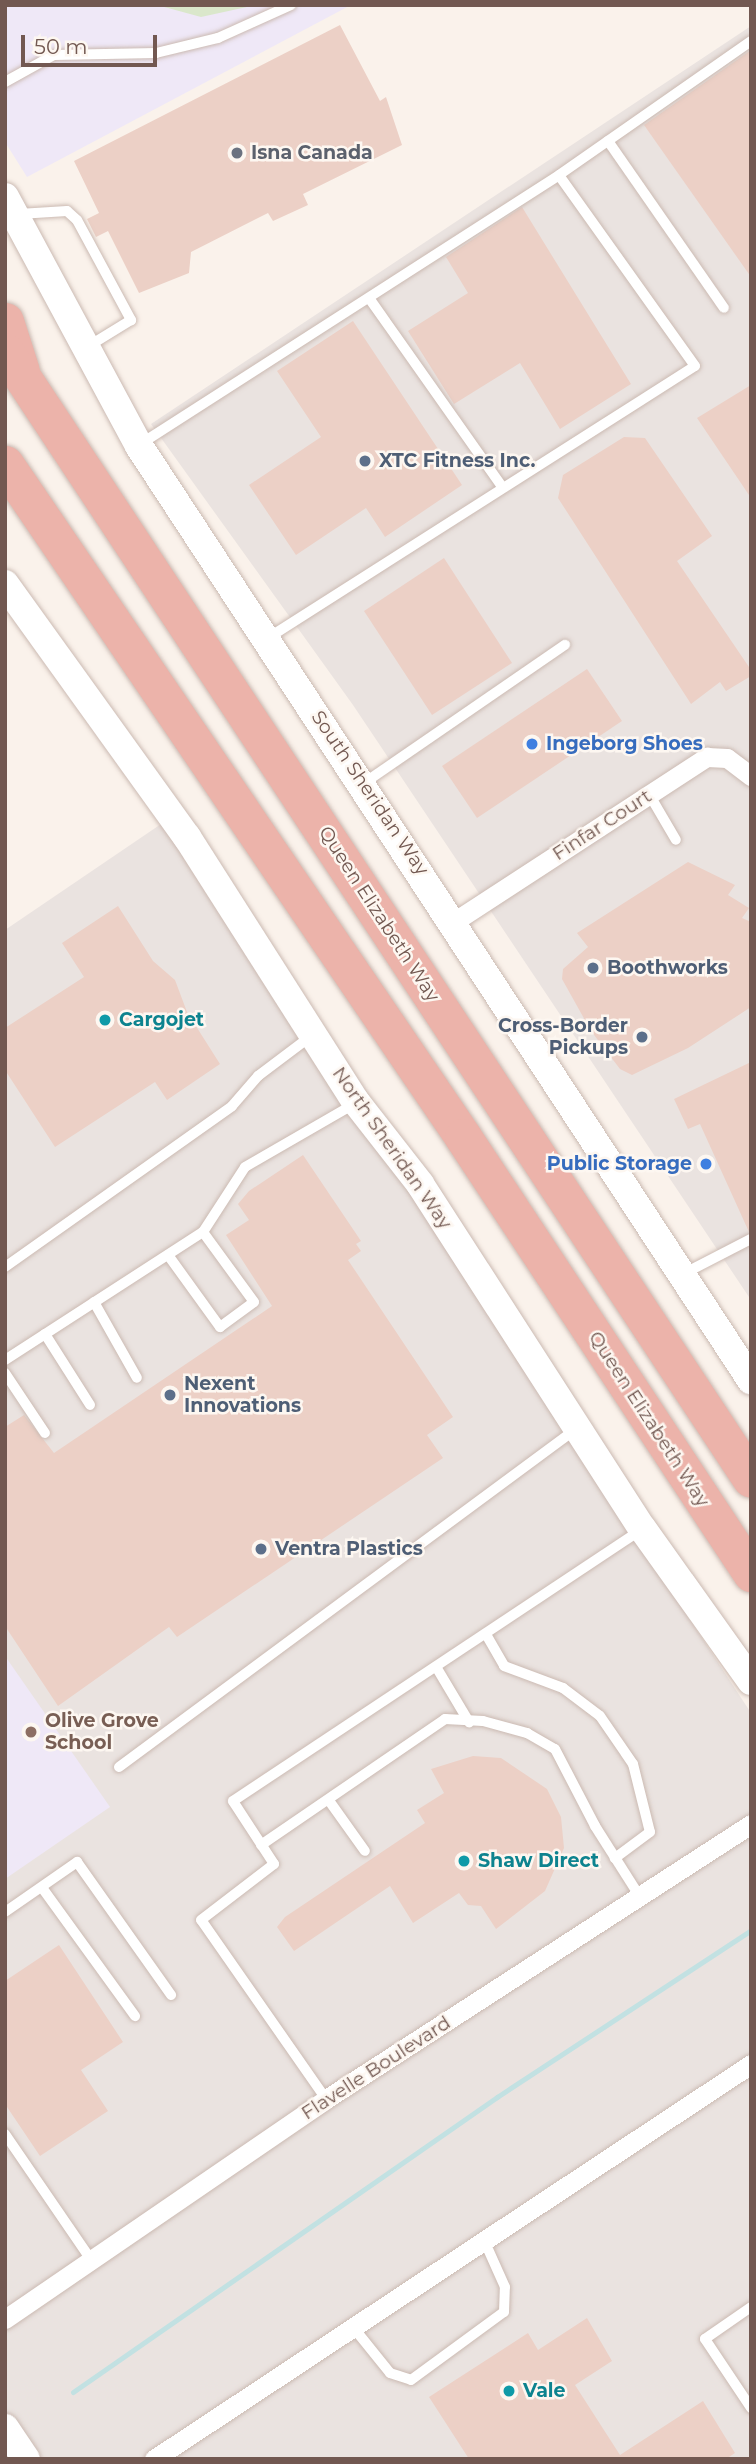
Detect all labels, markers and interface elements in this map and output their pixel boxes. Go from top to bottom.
scale bar [24,21,161,65]
text: 50 m [34,34,88,59]
place label: Isna Canada [251,142,373,164]
marker: Isna Canada [229,145,245,161]
place label: XTC Fitness Inc. [379,450,536,472]
marker: XTC Fitness Inc. [357,453,373,469]
street label: South Sheridan Way [306,706,434,880]
place label: Ingeborg Shoes [546,733,703,755]
marker: Ingeborg Shoes [524,736,540,752]
street label: Finfar Court [548,785,656,865]
street label: Queen Elizabeth Way [314,822,444,1006]
place label: Boothworks [607,957,728,979]
marker: Boothworks [585,960,601,976]
place label: Cargojet [119,1009,204,1031]
marker: Cargojet [97,1012,113,1028]
place label: Cross-Border Pickups [498,1015,628,1059]
marker: Cross-Border Pickups [634,1029,650,1045]
street label: North Sheridan Way [327,1063,457,1233]
place label: Public Storage [547,1153,692,1175]
marker: Public Storage [698,1156,714,1172]
street label: Queen Elizabeth Way [584,1327,714,1511]
place label: Nexent Innovations [184,1373,301,1417]
marker: Nexent Innovations [162,1387,178,1403]
place label: Ventra Plastics [275,1538,423,1560]
marker: Ventra Plastics [253,1541,269,1557]
place label: Olive Grove School [45,1710,159,1754]
marker: Olive Grove School [23,1724,39,1740]
place label: Shaw Direct [478,1850,599,1872]
marker: Shaw Direct [456,1853,472,1869]
street label: Flavelle Boulevard [297,2011,455,2125]
place label: Vale [523,2380,566,2402]
marker: Vale [501,2383,517,2399]

